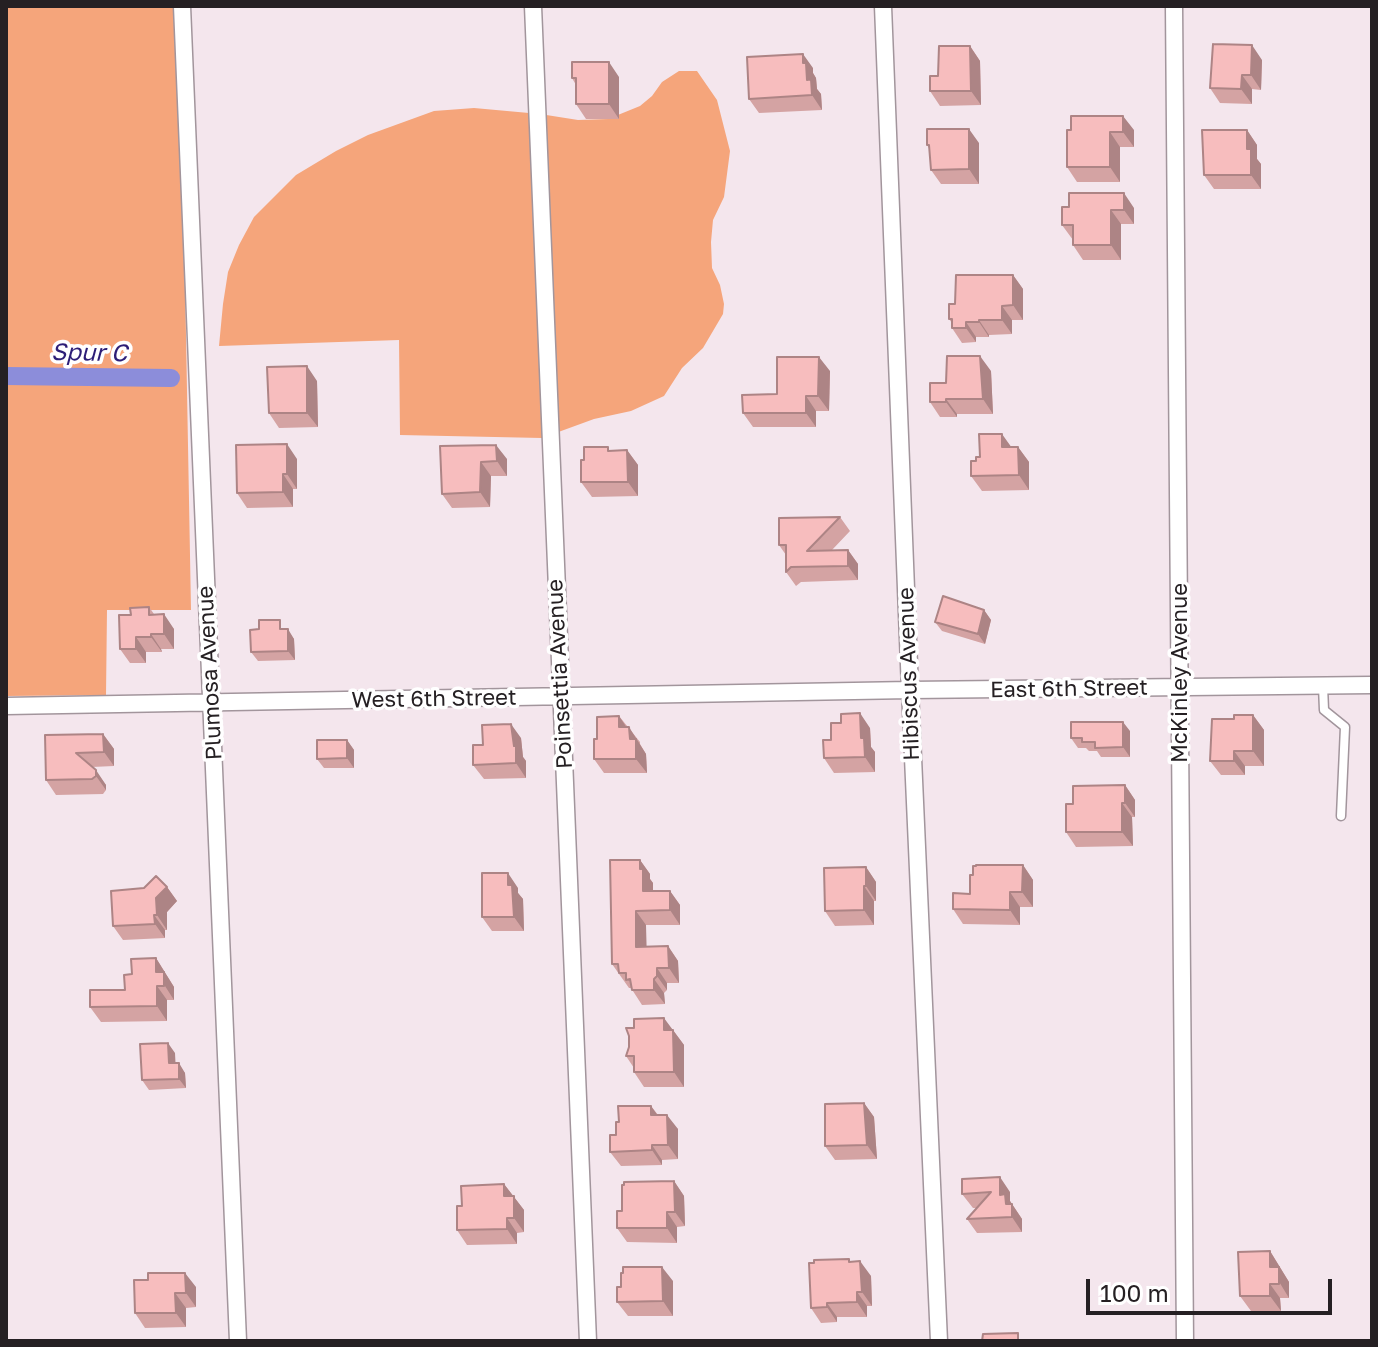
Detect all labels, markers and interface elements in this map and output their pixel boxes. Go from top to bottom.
water label: Spur C [51,338,127,368]
street label: Poinsettia Avenue [542,578,578,770]
street label: McKinley Avenue [1167,583,1193,763]
street label: Plumosa Avenue [192,585,228,761]
street label: Hibiscus Avenue [893,587,925,761]
street label: East 6th Street [990,674,1148,704]
street label: West 6th Street [351,684,517,714]
scale bar [1090,1263,1336,1313]
text: 100 m [1100,1278,1169,1307]

